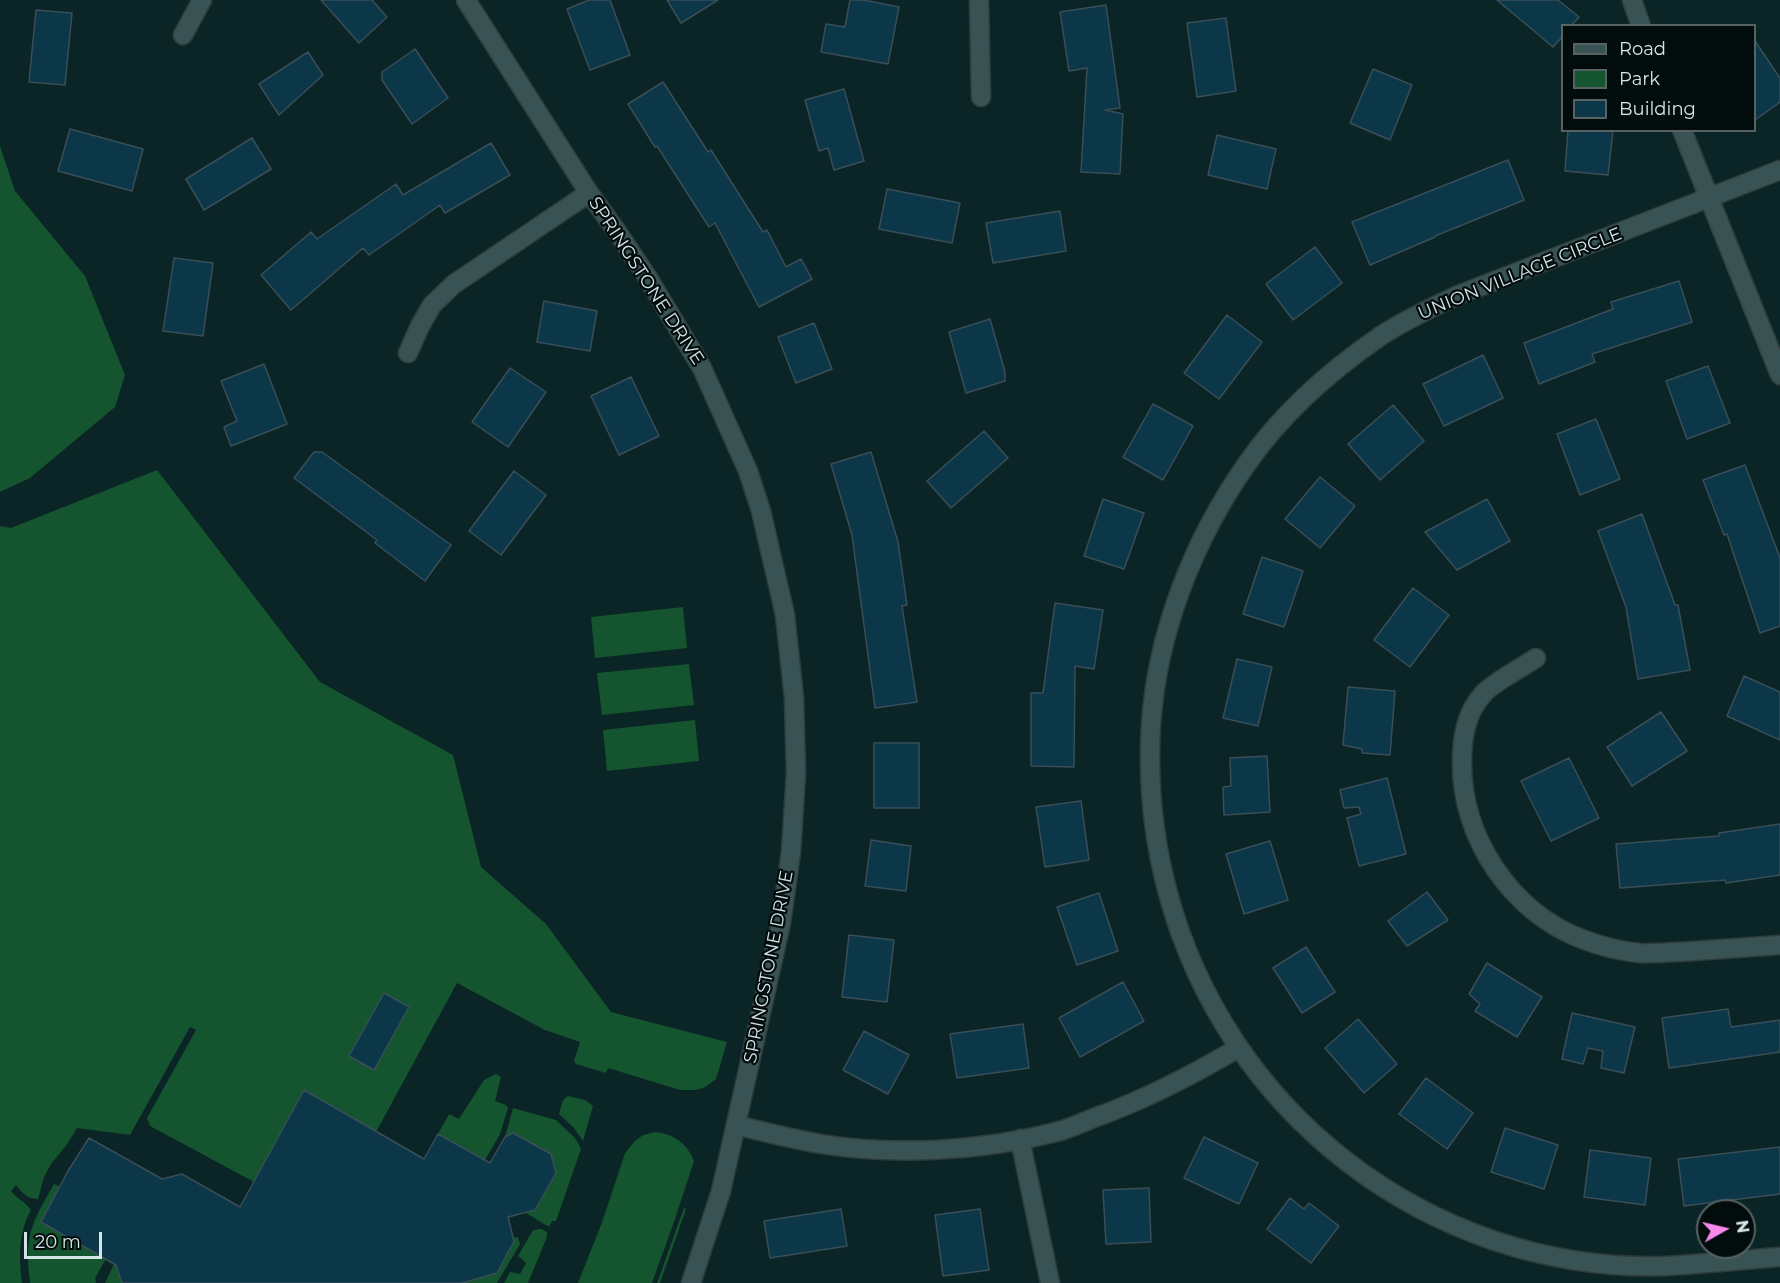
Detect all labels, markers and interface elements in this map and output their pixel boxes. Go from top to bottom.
legend [1561,24,1756,132]
text: Road [1619,38,1666,60]
text: Park [1619,68,1660,90]
text: Building [1619,98,1696,120]
street label: SPRINGSTONE DRIVE [584,193,708,369]
street label: UNION VILLAGE CIRCLE [1415,223,1625,325]
street label: SPRINGSTONE DRIVE [740,869,798,1065]
north arrow [1696,1199,1756,1259]
text: N [1732,1219,1753,1234]
scale bar [27,1220,105,1258]
text: 20 m [35,1231,81,1253]

